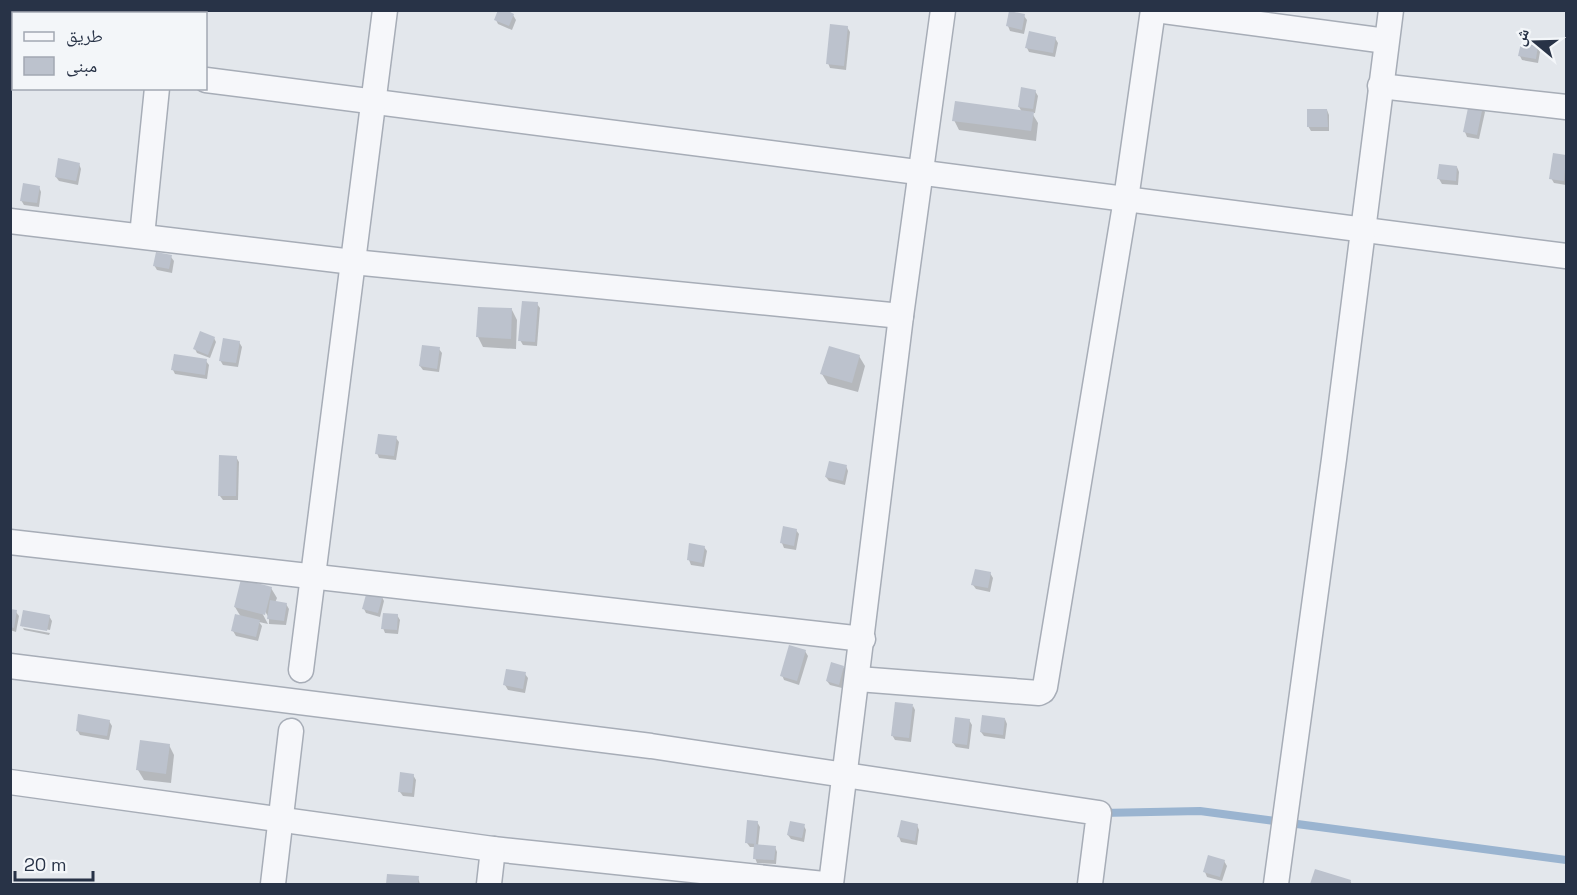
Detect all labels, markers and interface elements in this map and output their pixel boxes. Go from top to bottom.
legend [12,12,207,90]
north arrow [1505,12,1565,72]
text: طريق [66,24,103,47]
text: ش [1509,26,1534,49]
text: مبنى [66,54,97,77]
scale bar [15,844,93,882]
text: 20 m [24,853,67,876]

